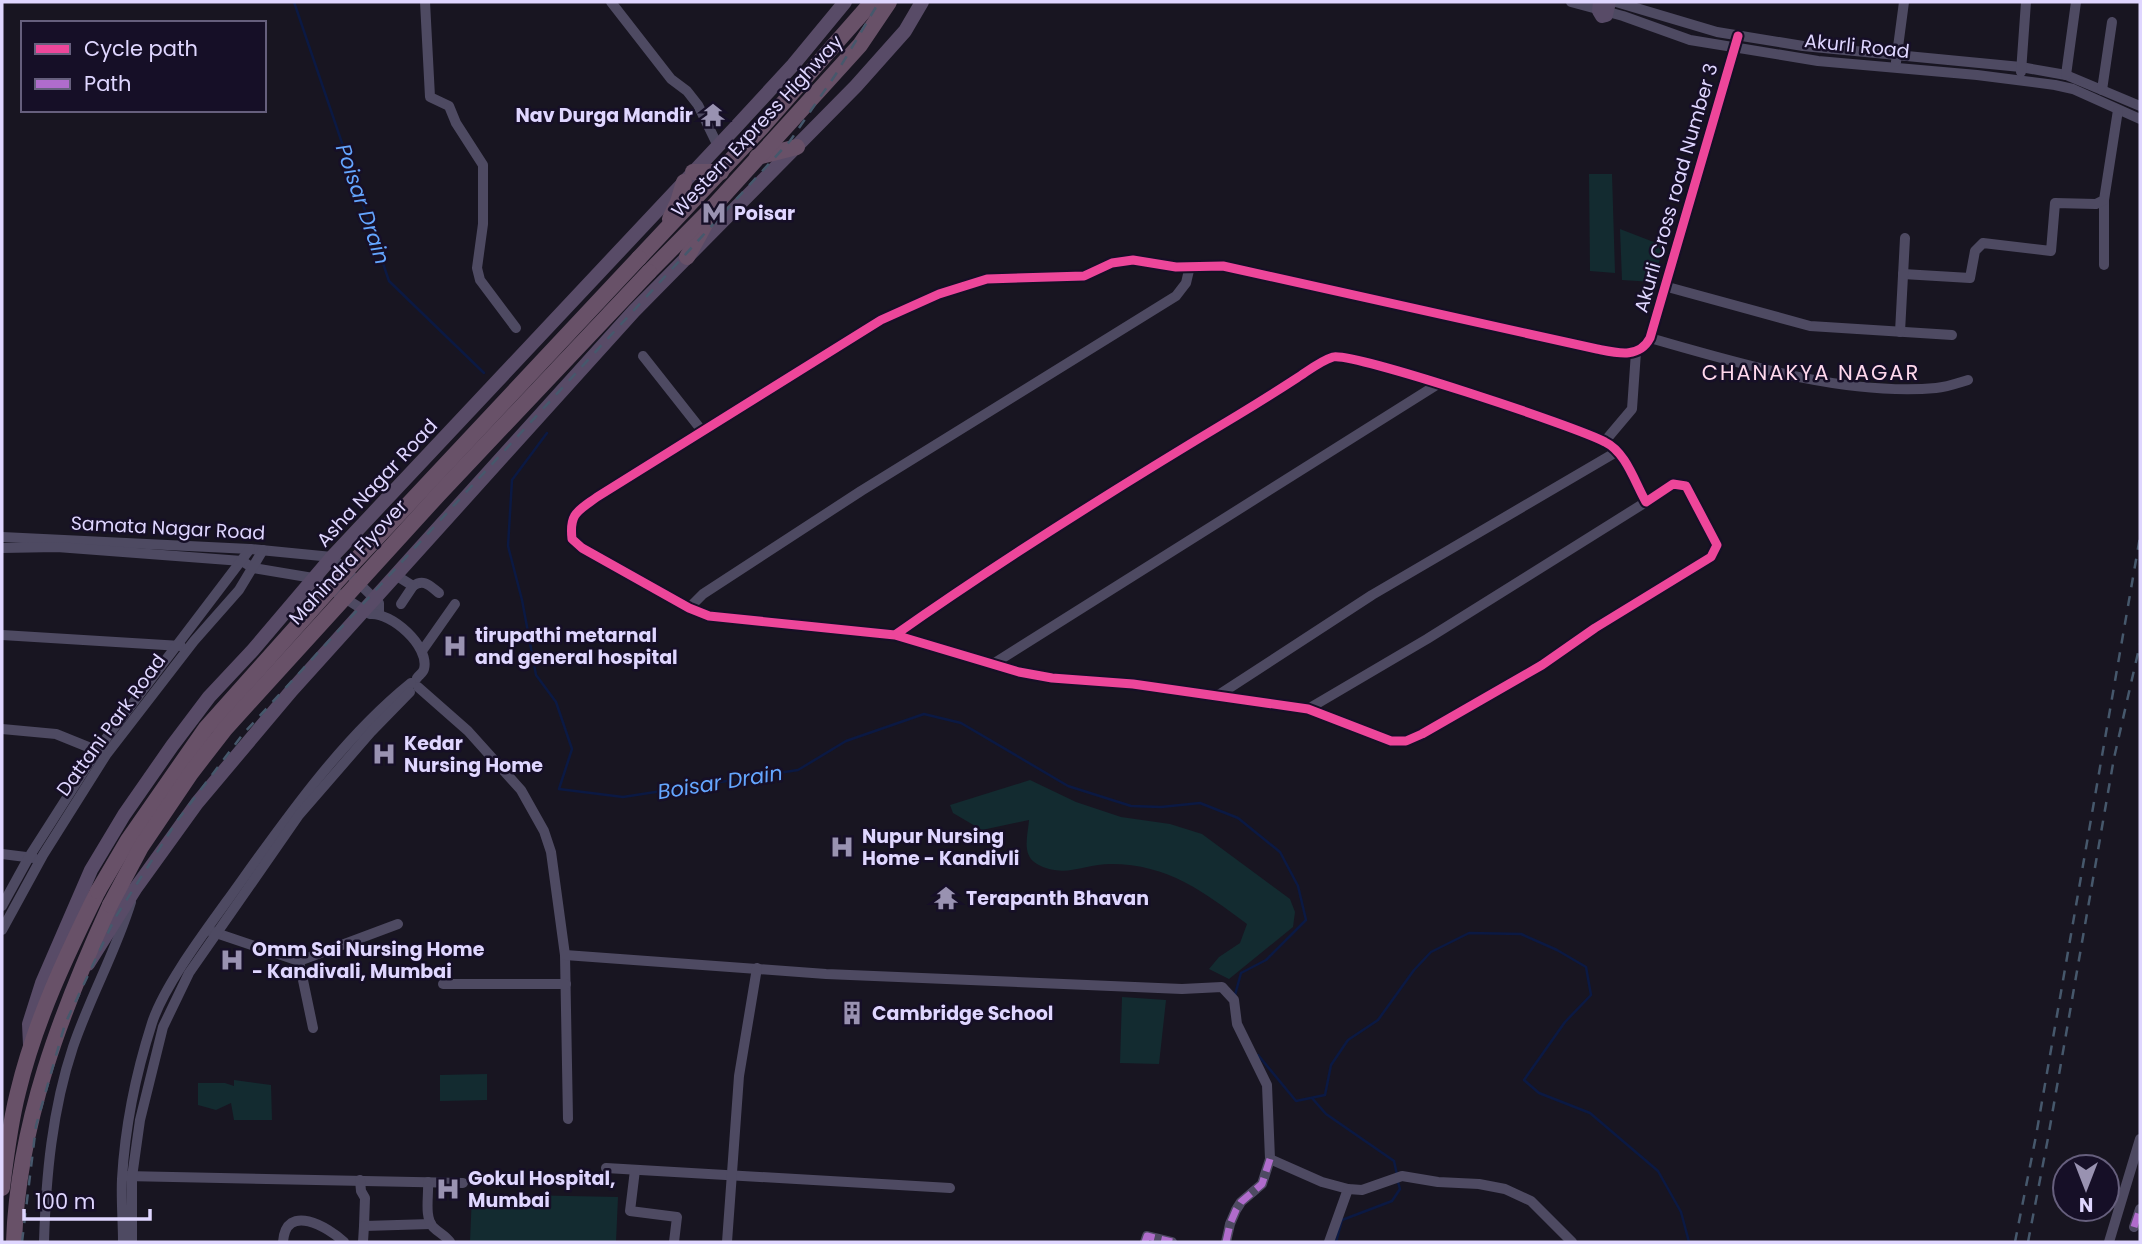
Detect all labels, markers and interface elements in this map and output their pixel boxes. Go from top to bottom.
legend [21,21,266,112]
street label: Akurli Road [1803,27,1911,65]
street label: Western Express Highway [665,29,849,223]
text: Cycle path [84,34,198,63]
street label: Akurli Cross road Number 3 [1627,60,1725,316]
text: Path [84,69,131,98]
temple icon: Nav Durga Mandir [699,101,727,129]
place label: Nav Durga Mandir [516,102,693,129]
water label: Poisar Drain [329,140,397,268]
metro station icon: Poisar [700,199,728,227]
place label: Poisar [734,200,795,227]
district label: CHANAKYA NAGAR [1702,358,1920,387]
street label: Asha Nagar Road [310,413,444,553]
street label: Mahindra Flyover [283,493,413,631]
street label: Samata Nagar Road [70,509,266,547]
place label: tirupathi metarnal and general hospital [475,622,678,671]
hospital icon: tirupathi metarnal and general hospital [441,632,469,660]
street label: Dattani Park Road [50,648,172,802]
place label: Kedar Nursing Home [404,730,543,779]
hospital icon: Kedar Nursing Home [370,740,398,768]
water label: Boisar Drain [655,758,785,806]
place label: Nupur Nursing Home - Kandivli [862,823,1019,872]
hospital icon: Nupur Nursing Home - Kandivli [828,833,856,861]
temple icon: Terapanth Bhavan [932,884,960,912]
place label: Terapanth Bhavan [966,885,1149,912]
place label: Omm Sai Nursing Home - Kandivali, Mumbai [252,936,485,985]
hospital icon: Omm Sai Nursing Home - Kandivali, Mumbai [218,946,246,974]
building icon: Cambridge School [838,999,866,1027]
place label: Cambridge School [872,1000,1053,1027]
north arrow [2051,1153,2121,1223]
place label: Gokul Hospital, Mumbai [468,1165,616,1214]
hospital icon: Gokul Hospital, Mumbai [434,1175,462,1203]
scale bar [24,1178,150,1222]
text: 100 m [35,1187,95,1216]
text: N [2079,1191,2093,1218]

